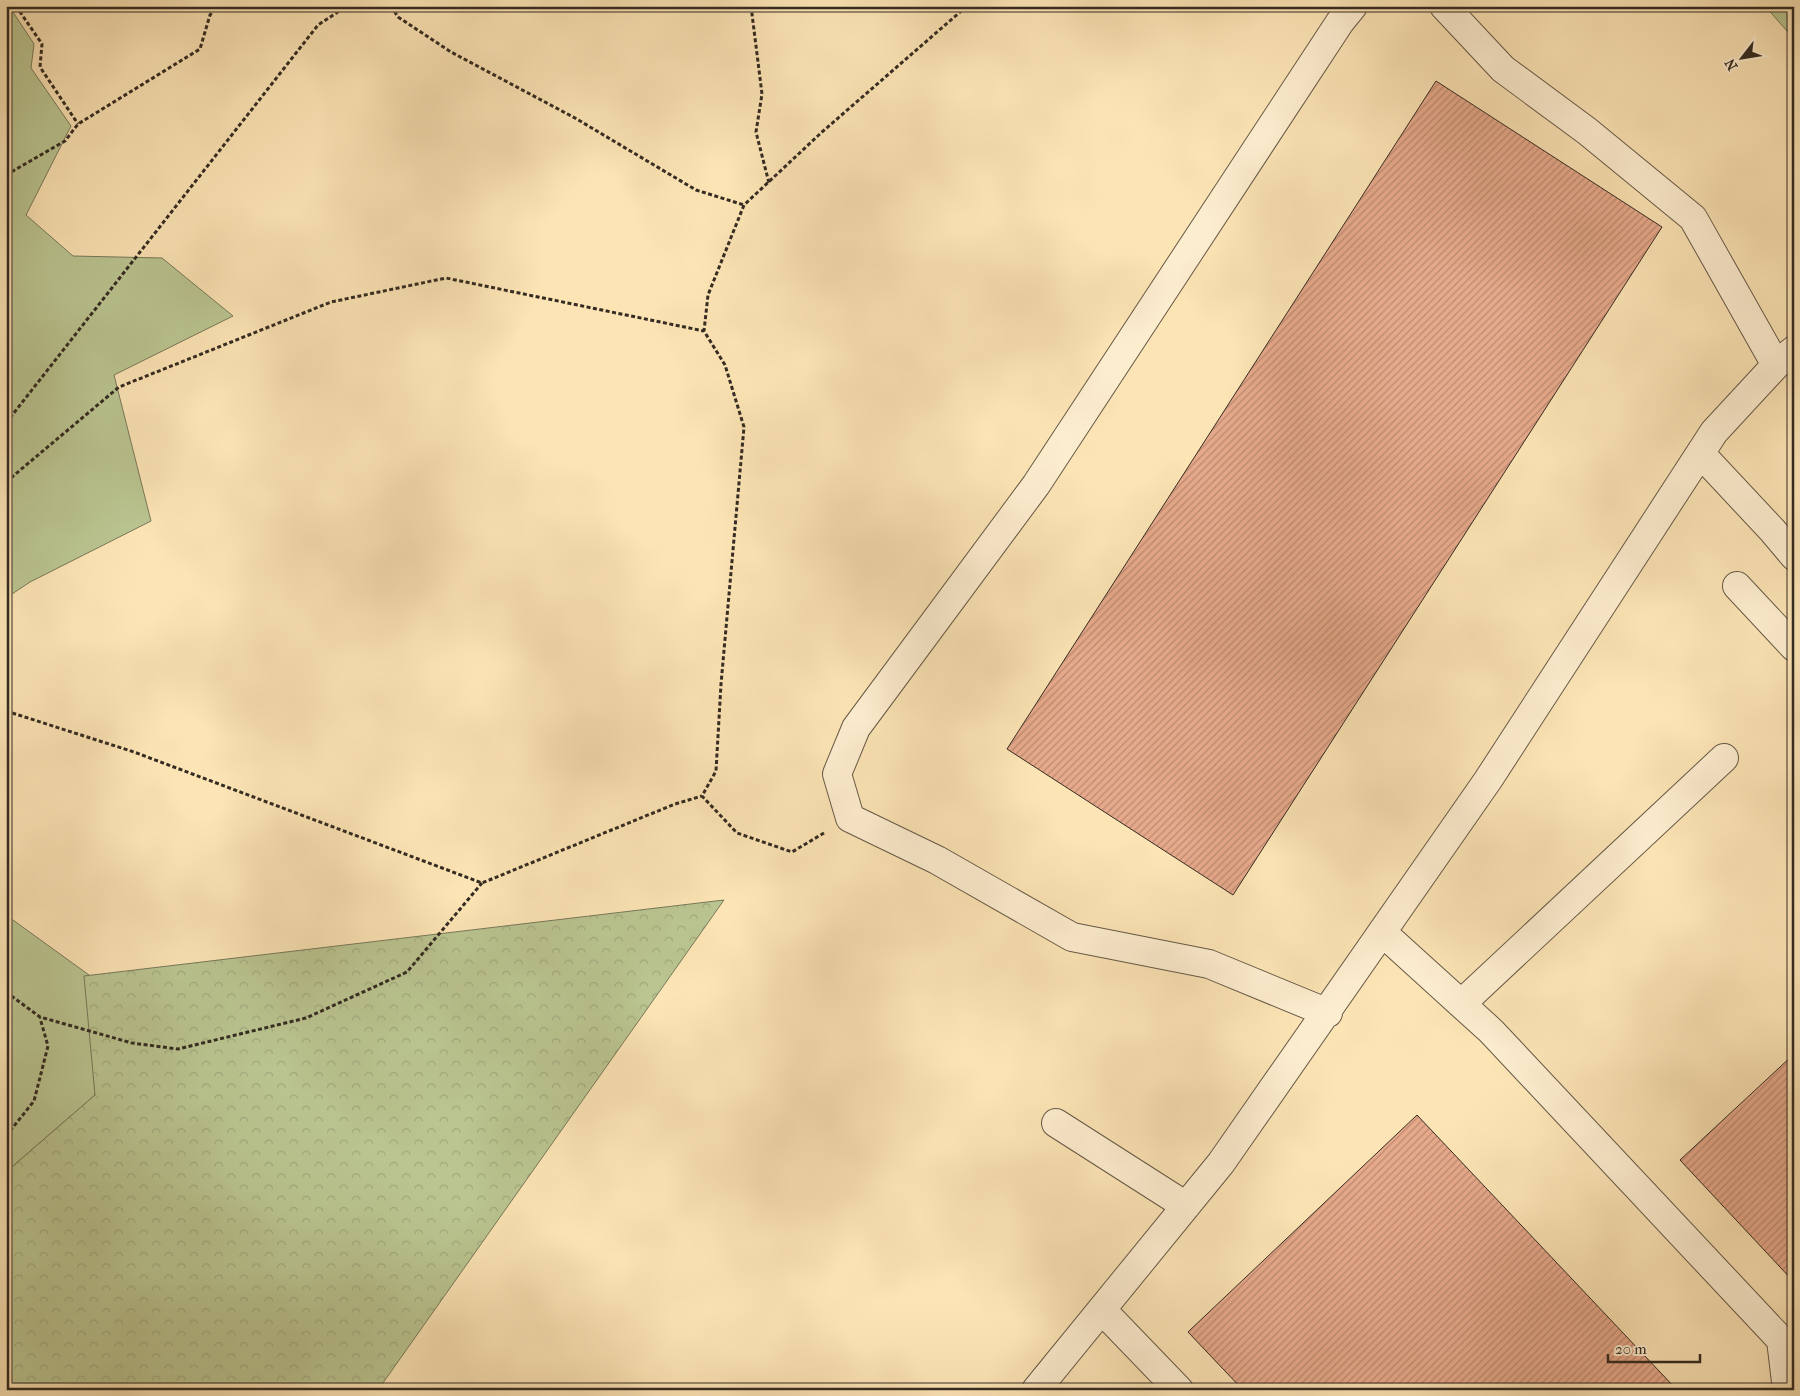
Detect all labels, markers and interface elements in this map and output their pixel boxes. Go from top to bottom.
north arrow [1718,32,1768,82]
text: N [1721,55,1741,73]
scale bar [1608,1331,1700,1363]
text: 20 m [1615,1340,1647,1358]

